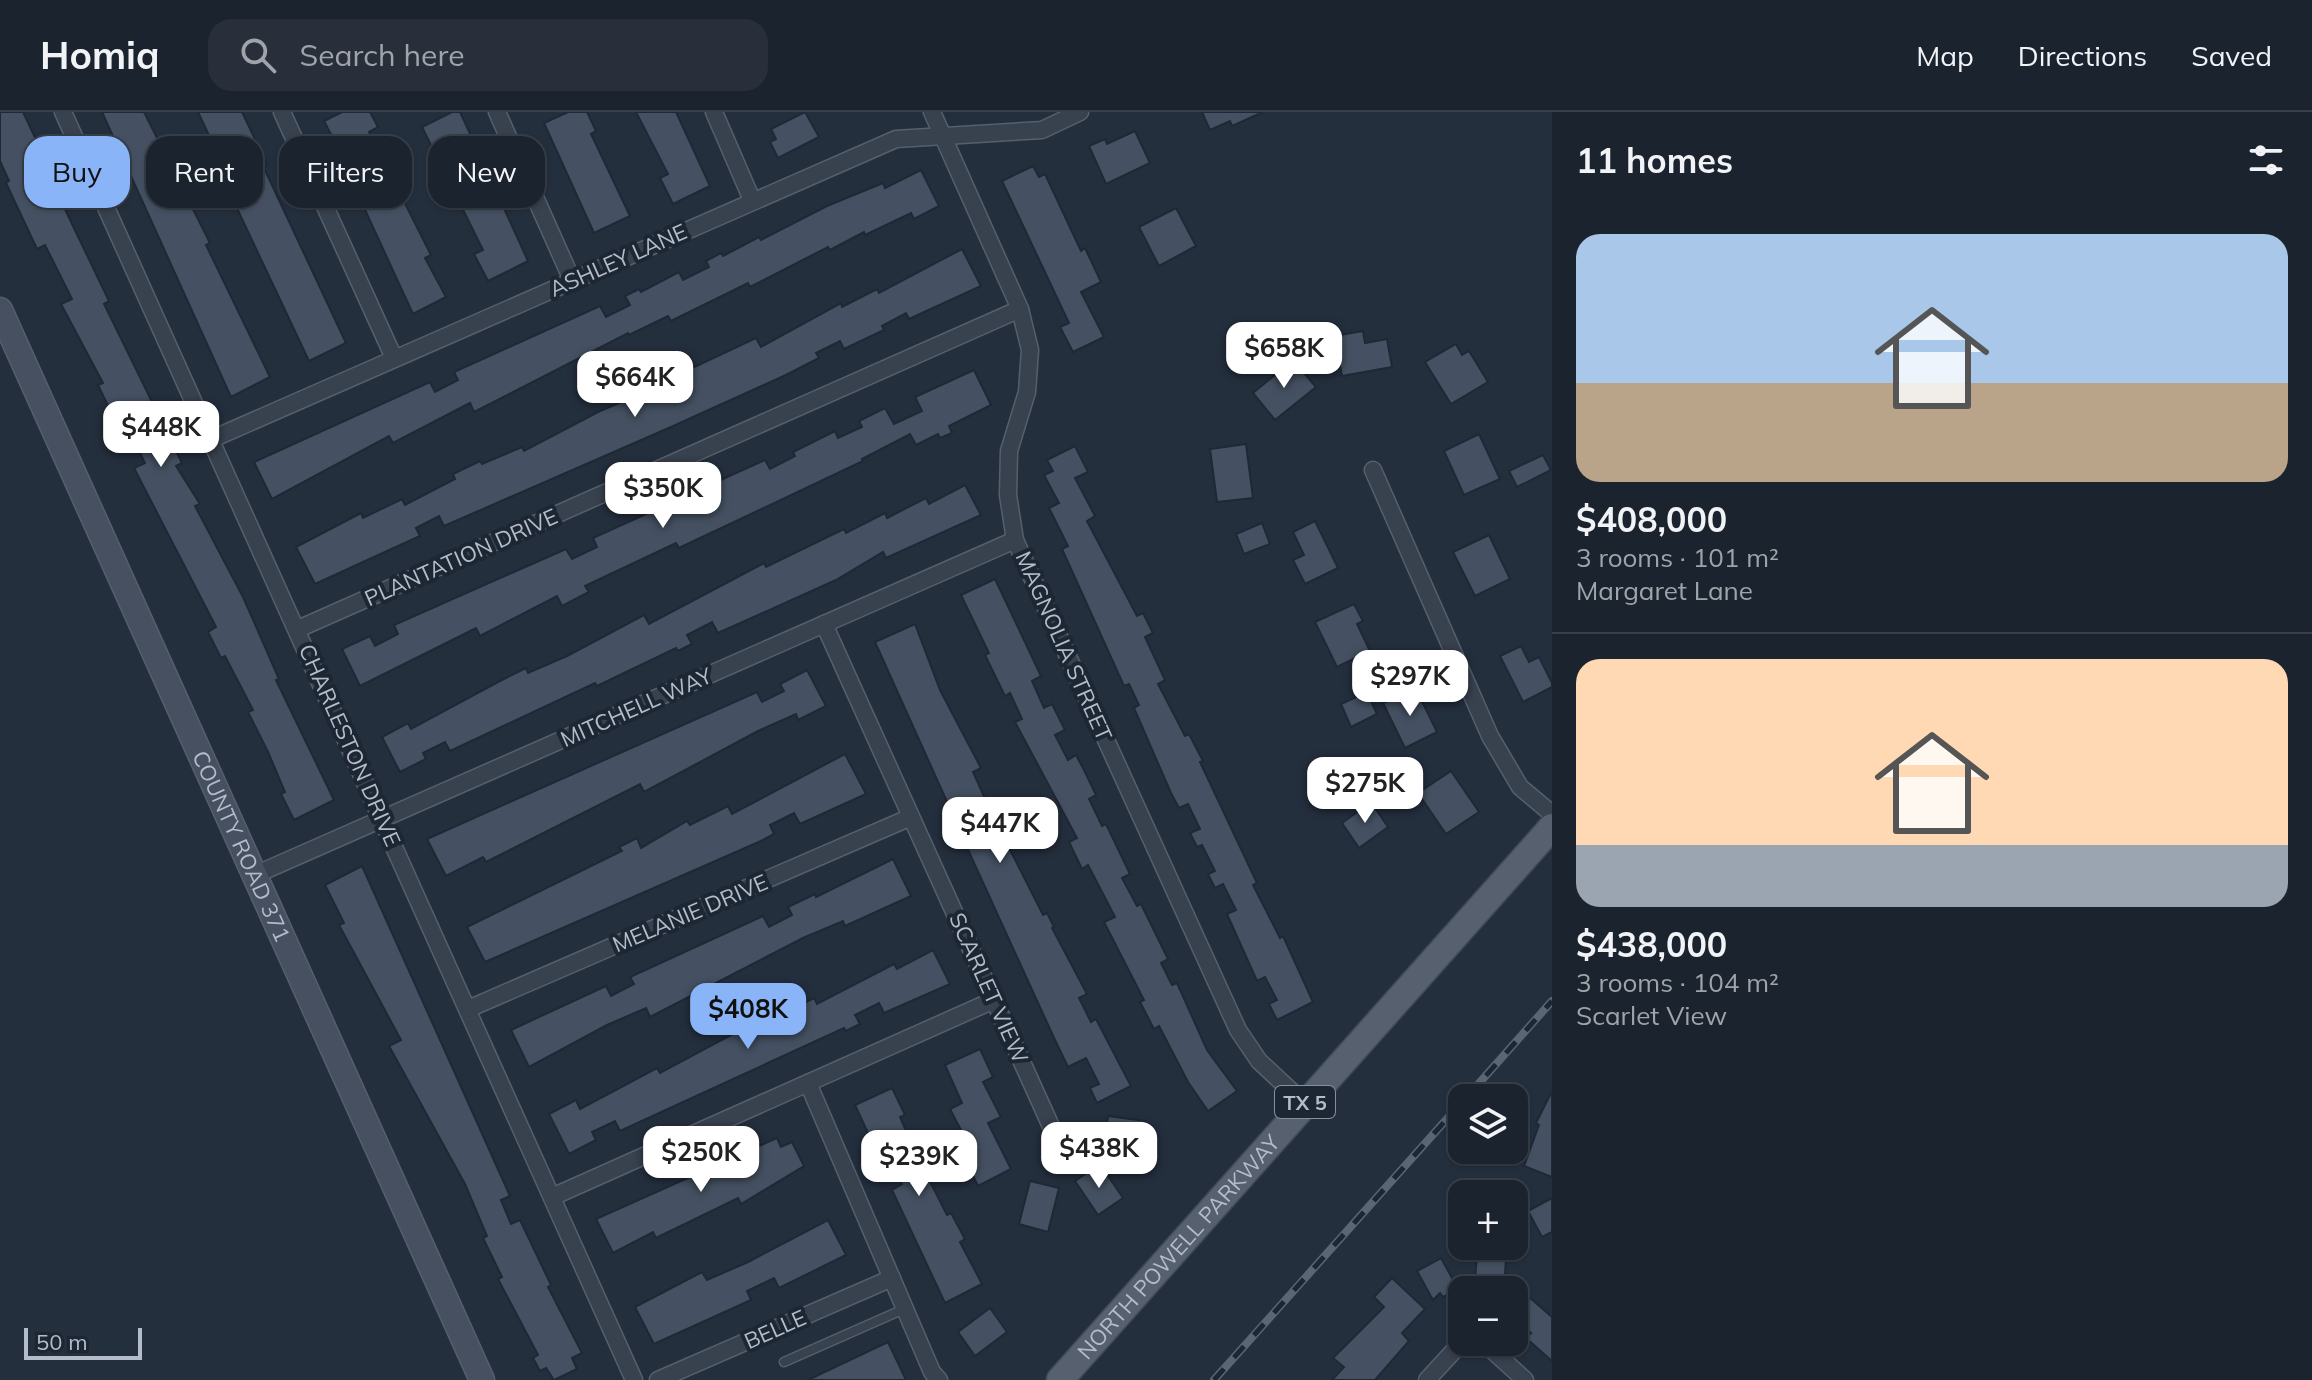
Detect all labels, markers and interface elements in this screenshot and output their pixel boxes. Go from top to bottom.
search box [208,19,768,91]
text: Homiq [40,31,160,79]
icon: search [236,33,280,77]
text: Search here [300,36,464,74]
text: Map [1916,38,1974,73]
text: Directions [2018,38,2147,73]
text: Saved [2191,38,2272,73]
chip: Buy [24,136,130,208]
chip: Rent [146,136,263,208]
chip: Filters [279,136,412,208]
chip: New [428,136,545,208]
icon: filters [2244,138,2288,182]
text: 11 homes [1576,139,1733,182]
street label: ASHLEY LANE [545,217,691,303]
icon: home [1860,286,2004,430]
pin: $658K [1228,322,1340,390]
text: $658K [1244,331,1324,364]
pin: $664K [579,351,691,419]
text: $664K [595,360,675,393]
pin: $448K [105,401,217,469]
text: $448K [121,410,201,443]
pin: $350K [607,462,719,530]
text: $350K [623,471,703,504]
text: $408,000 [1576,498,1727,541]
street label: PLANTATION DRIVE [360,502,562,612]
text: 3 rooms · 101 m² [1576,541,1779,574]
street label: MAGNOLIA STREET [1010,547,1118,745]
text: Margaret Lane [1576,574,1753,607]
street label: CHARLESTON DRIVE [293,639,407,851]
pin: $297K [1354,650,1466,718]
text: $297K [1370,659,1450,692]
street label: MITCHELL WAY [556,661,717,753]
icon: home [1860,711,2004,855]
street label: COUNTY ROAD 371 [186,746,297,946]
pin: $275K [1309,757,1421,825]
text: $275K [1325,766,1405,799]
pin: $447K [944,797,1056,865]
text: $447K [960,806,1040,839]
street label: MELANIE DRIVE [608,868,772,958]
street label: SCARLET VIEW [943,908,1035,1068]
text: $438,000 [1576,923,1727,966]
text: 3 rooms · 104 m² [1576,966,1779,999]
pin: $408K [692,983,804,1051]
text: $408K [708,992,788,1025]
text: Scarlet View [1576,999,1727,1032]
map controls [1448,1084,1528,1356]
button: layers [1448,1084,1528,1164]
road number: TX 5 [1275,1086,1335,1118]
pin: $438K [1043,1122,1155,1190]
pin: $250K [645,1126,757,1194]
street label: NORTH POWELL PARKWAY [1071,1128,1286,1365]
pin: $239K [863,1130,975,1198]
text: $438K [1059,1131,1139,1164]
text: $250K [661,1135,741,1168]
text: $239K [879,1139,959,1172]
button: + [1448,1180,1528,1260]
button: − [1448,1276,1528,1356]
street label: BELLE [740,1303,810,1355]
scale bar [24,1324,142,1360]
text: 50 m [36,1328,87,1356]

